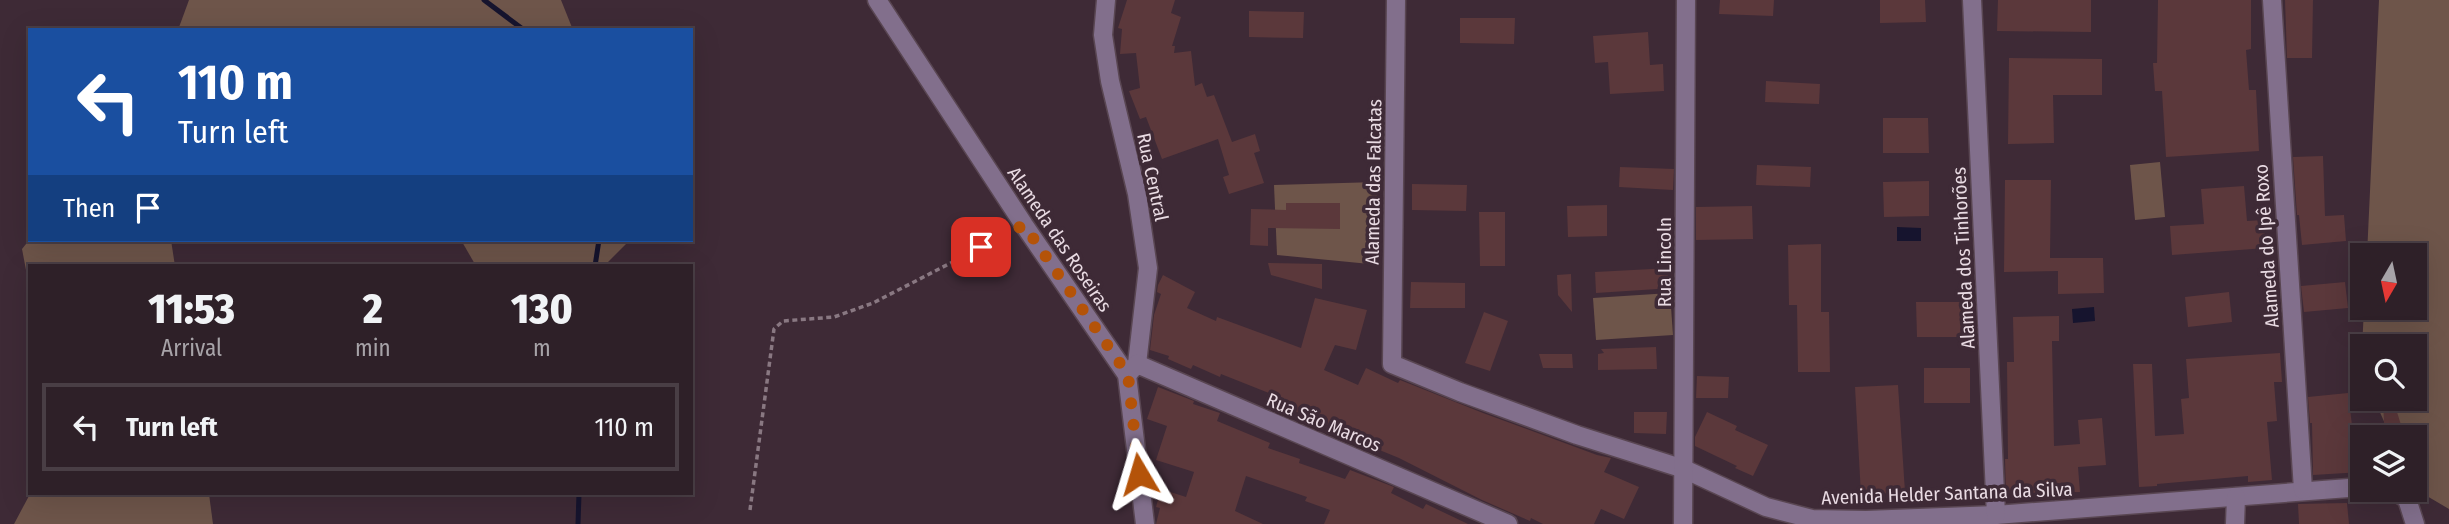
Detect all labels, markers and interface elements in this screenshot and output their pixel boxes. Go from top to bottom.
text: 110 m [178,53,293,112]
icon: left [63,56,154,147]
street label: Alameda das Falcatas [1361,99,1386,265]
text: Turn left [178,113,288,151]
street label: Rua Central [1132,131,1173,223]
street label: Alameda das Roseiras [1003,162,1117,316]
street label: Alameda do Ipê Roxo [2249,163,2284,328]
street label: Alameda dos Tinhorões [1947,166,1980,350]
icon: arrive [129,189,167,227]
text: Then [63,193,115,224]
pin [951,217,1011,277]
street label: Rua Lincoln [1653,217,1676,307]
icon: arrive [962,228,1000,266]
north arrow [2350,243,2427,320]
map controls [2350,243,2427,502]
text: 11:53 [148,284,235,334]
text: 2 [363,284,383,334]
text: 130 [511,284,573,334]
text: Arrival [161,334,222,362]
text: min [355,334,391,362]
text: m [533,334,551,362]
button: search [2350,334,2427,411]
street label: Rua São Marcos [1263,388,1384,457]
icon: left [67,408,105,446]
text: Turn left [126,412,218,443]
text: 110 m [594,412,654,443]
button: layers [2350,425,2427,502]
position arrow [1102,437,1176,511]
street label: Avenida Helder Santana da Silva [1821,478,2073,509]

